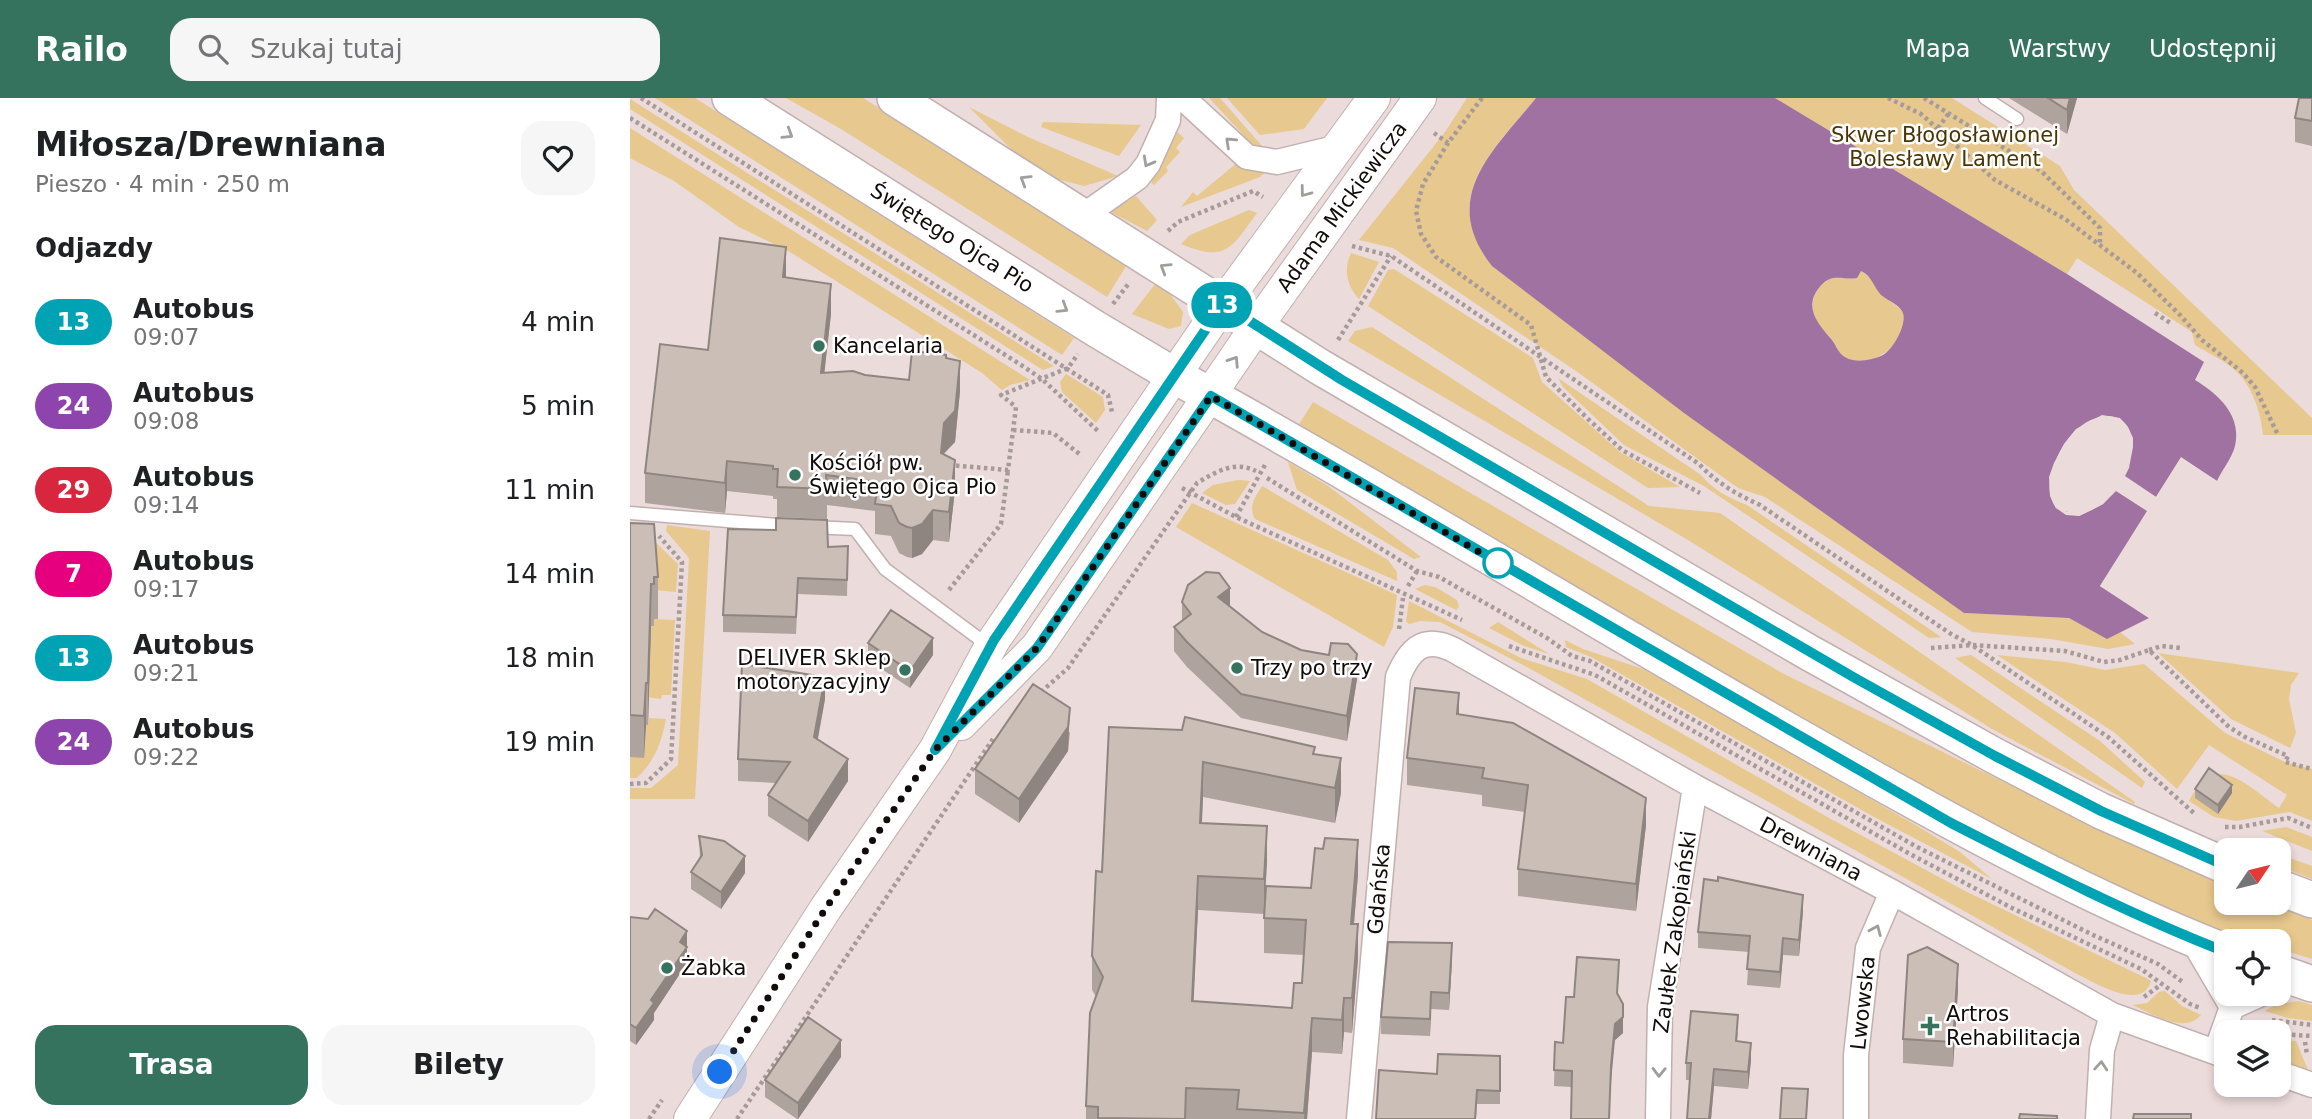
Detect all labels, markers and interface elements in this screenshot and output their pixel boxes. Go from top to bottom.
search box [170,18,660,81]
text: Railo [35,30,128,69]
icon: search [194,30,232,68]
text: Szukaj tutaj [250,34,403,64]
text: Mapa [1905,35,1971,63]
text: Warstwy [2009,35,2111,63]
text: Udostępnij [2149,35,2277,63]
street label: Adama Mickiewicza [1272,117,1412,297]
button: heart [521,121,595,195]
park label: Skwer Błogosławionej Bolesławy Lament [1831,123,2059,171]
text: Miłosza/Drewniana [35,125,387,164]
one-way arrow [780,126,793,139]
one-way arrow [1225,138,1238,150]
one-way arrow [1143,154,1156,167]
text: Pieszo · 4 min · 250 m [35,171,290,197]
one-way arrow [1019,175,1032,188]
street label: Świętego Ojca Pio [866,177,1038,298]
one-way arrow [1300,185,1313,197]
text: Odjazdy [35,233,153,263]
one-way arrow [1160,263,1173,276]
line badge: 13 [1190,282,1254,328]
text: 13 [1205,291,1239,319]
text: Autobus [133,294,255,324]
one-way arrow [1055,300,1068,313]
text: 4 min [521,307,595,337]
text: 13 [57,308,90,336]
text: 09:07 [133,324,199,350]
place label: Kancelaria [833,334,943,358]
marker: Kancelaria [811,338,827,354]
one-way arrow [1226,356,1238,369]
text: Autobus [133,378,255,408]
text: 5 min [521,391,595,421]
text: 24 [57,392,90,420]
text: 09:08 [133,408,199,434]
place label: Kościół pw. Świętego Ojca Pio [809,451,997,499]
text: Autobus [133,462,255,492]
marker: Kościół pw. Świętego Ojca Pio [787,467,803,483]
text: 11 min [505,475,595,505]
text: 29 [57,476,90,504]
text: 09:14 [133,492,199,518]
text: Autobus [133,546,255,576]
unlabelled marker [1483,548,1513,578]
text: 14 min [505,559,595,589]
text: 7 [65,560,82,588]
text: 09:17 [133,576,199,602]
text: Autobus [133,630,255,660]
text: 18 min [505,643,595,673]
text: 13 [57,644,90,672]
place label: DELIVER Sklep motoryzacyjny [736,646,891,694]
place label: Trzy po trzy [1250,656,1373,680]
text: 09:21 [133,660,199,686]
marker: Trzy po trzy [1229,660,1245,676]
marker: DELIVER Sklep motoryzacyjny [897,662,913,678]
text: Autobus [133,714,255,744]
text: 19 min [505,727,595,757]
text: 24 [57,728,90,756]
text: 09:22 [133,744,199,770]
street label: Drewniana [1756,812,1866,886]
street label: Zaułek Zakopiański [1649,829,1701,1035]
north arrow [2214,838,2291,915]
map controls [2214,838,2291,1097]
street label: Gdańska [1363,842,1395,936]
one-way arrow [1868,925,1882,938]
button: locate [2214,929,2291,1006]
place label: Żabka [681,955,746,980]
street label: Lwowska [1846,955,1880,1051]
marker: Żabka [659,960,675,976]
place label: Artros Rehabilitacja [1946,1002,2081,1050]
marker: Artros Rehabilitacja [1920,1016,1940,1036]
button: layers [2214,1020,2291,1097]
button: Trasa [35,1025,308,1105]
button: Bilety [322,1025,595,1105]
your location [702,1054,737,1089]
one-way arrow [2093,1061,2108,1072]
one-way arrow [1651,1067,1666,1078]

